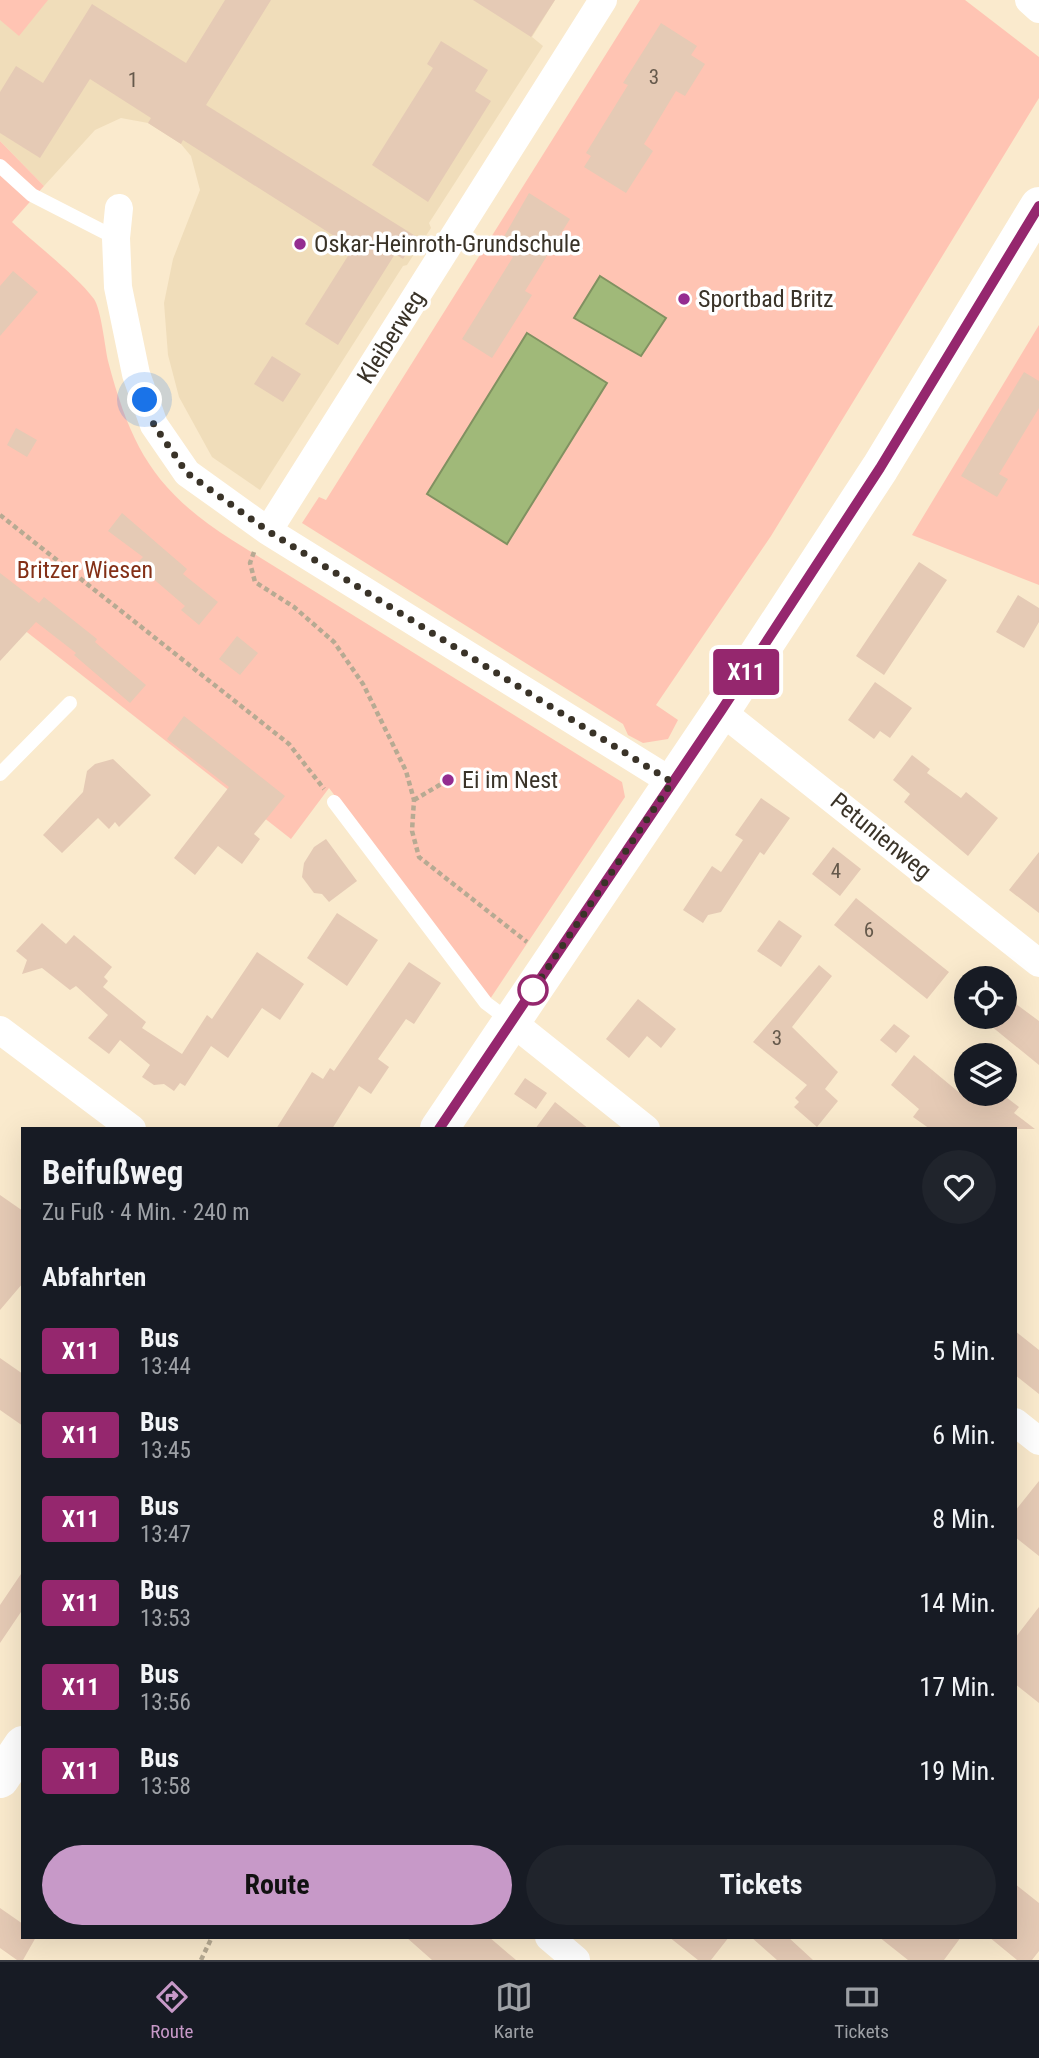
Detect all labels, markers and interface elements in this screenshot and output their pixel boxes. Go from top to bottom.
house number: 3 [649,65,659,89]
house number: 1 [128,68,138,92]
place label: Oskar-Heinroth-Grundschule [314,230,581,258]
marker: Oskar-Heinroth-Grundschule [292,236,308,252]
street label: Kleiberweg [351,285,431,389]
place label: Sportbad Britz [698,285,834,313]
marker: Sportbad Britz [676,291,692,307]
your location [127,382,162,417]
park label: Britzer Wiesen [17,556,153,584]
line badge: X11 [706,649,786,695]
text: X11 [727,658,765,686]
place label: Ei im Nest [462,766,558,794]
marker: Ei im Nest [440,772,456,788]
street label: Petunienweg [825,787,937,885]
house number: 4 [831,859,841,883]
house number: 6 [864,918,874,942]
map controls [954,966,1017,1106]
button: locate [954,966,1017,1029]
unlabelled marker [518,975,548,1005]
house number: 3 [772,1026,782,1050]
button: layers [954,1043,1017,1106]
button: heart [922,1150,996,1224]
text: Beifußweg [42,1153,183,1192]
text: Zu Fuß · 4 Min. · 240 m [42,1199,250,1226]
text: Abfahrten [42,1262,146,1292]
text: Bus [140,1323,179,1353]
text: 5 Min. [932,1336,996,1366]
text: X11 [62,1337,99,1365]
text: 13:44 [140,1353,191,1380]
text: Bus [140,1407,179,1437]
text: 6 Min. [932,1420,996,1450]
text: X11 [62,1421,99,1449]
text: 13:45 [140,1437,191,1464]
text: Bus [140,1491,179,1521]
text: 8 Min. [932,1504,996,1534]
text: X11 [62,1505,99,1533]
text: 13:47 [140,1521,191,1548]
text: Bus [140,1575,179,1605]
text: 14 Min. [919,1588,996,1618]
text: X11 [62,1589,99,1617]
text: 13:53 [140,1605,191,1632]
text: Bus [140,1659,179,1689]
text: 17 Min. [919,1672,996,1702]
text: X11 [62,1673,99,1701]
text: 13:56 [140,1689,191,1716]
text: Bus [140,1743,179,1773]
text: 19 Min. [919,1756,996,1786]
text: X11 [62,1757,99,1785]
text: 13:58 [140,1773,191,1800]
button: Route [42,1845,512,1925]
button: Tickets [526,1845,996,1925]
tab: Route [150,1978,193,2043]
tab: Karte [494,1978,534,2043]
tab: Tickets [834,1978,889,2043]

